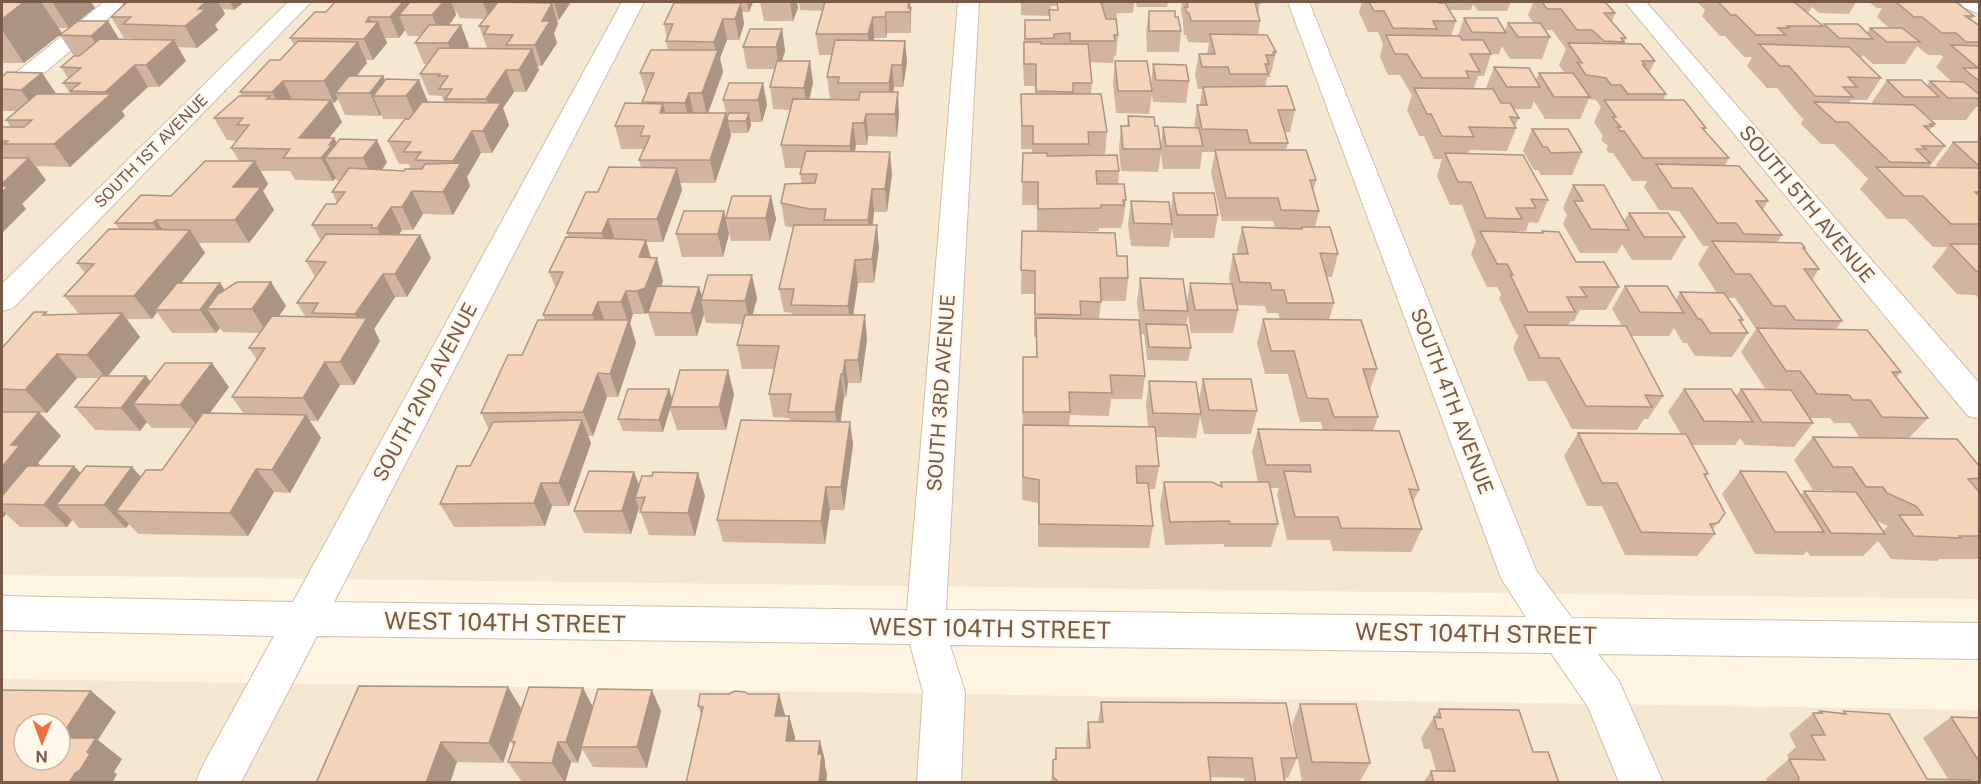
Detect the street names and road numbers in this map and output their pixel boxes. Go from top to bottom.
street label: SOUTH 1ST AVENUE [90,90,212,212]
street label: SOUTH 5TH AVENUE [1734,121,1880,287]
street label: SOUTH 3RD AVENUE [922,294,960,492]
street label: SOUTH 2ND AVENUE [368,299,482,485]
street label: SOUTH 4TH AVENUE [1405,305,1499,497]
street label: WEST 104TH STREET [384,606,626,638]
street label: WEST 104TH STREET [869,612,1111,644]
street label: WEST 104TH STREET [1355,617,1597,649]

